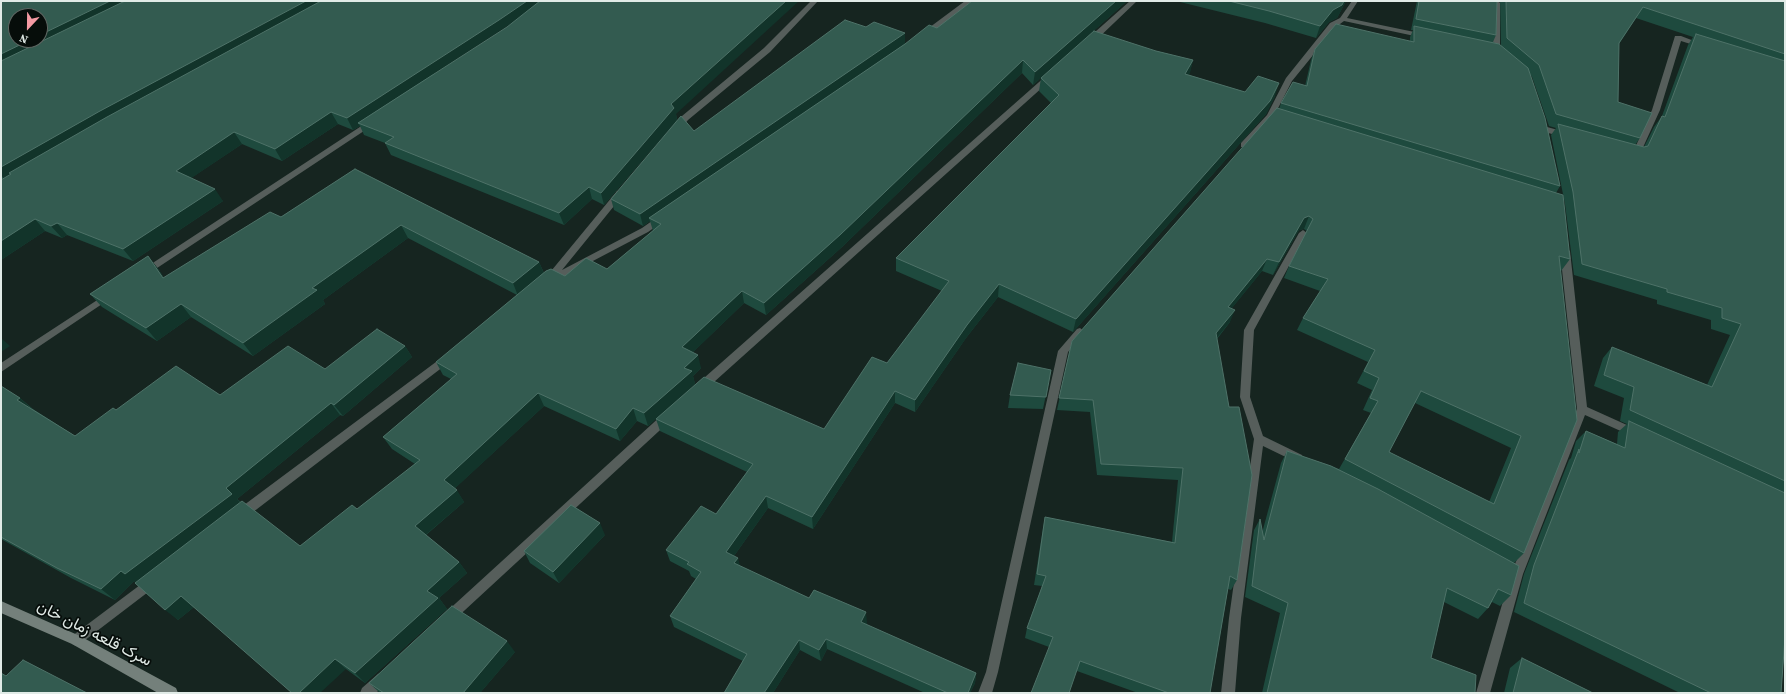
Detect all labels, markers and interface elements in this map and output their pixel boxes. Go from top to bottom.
north arrow [8,8,48,48]
text: N [17,30,30,47]
street label: سرک قلعه زمان خان [34,597,154,671]

